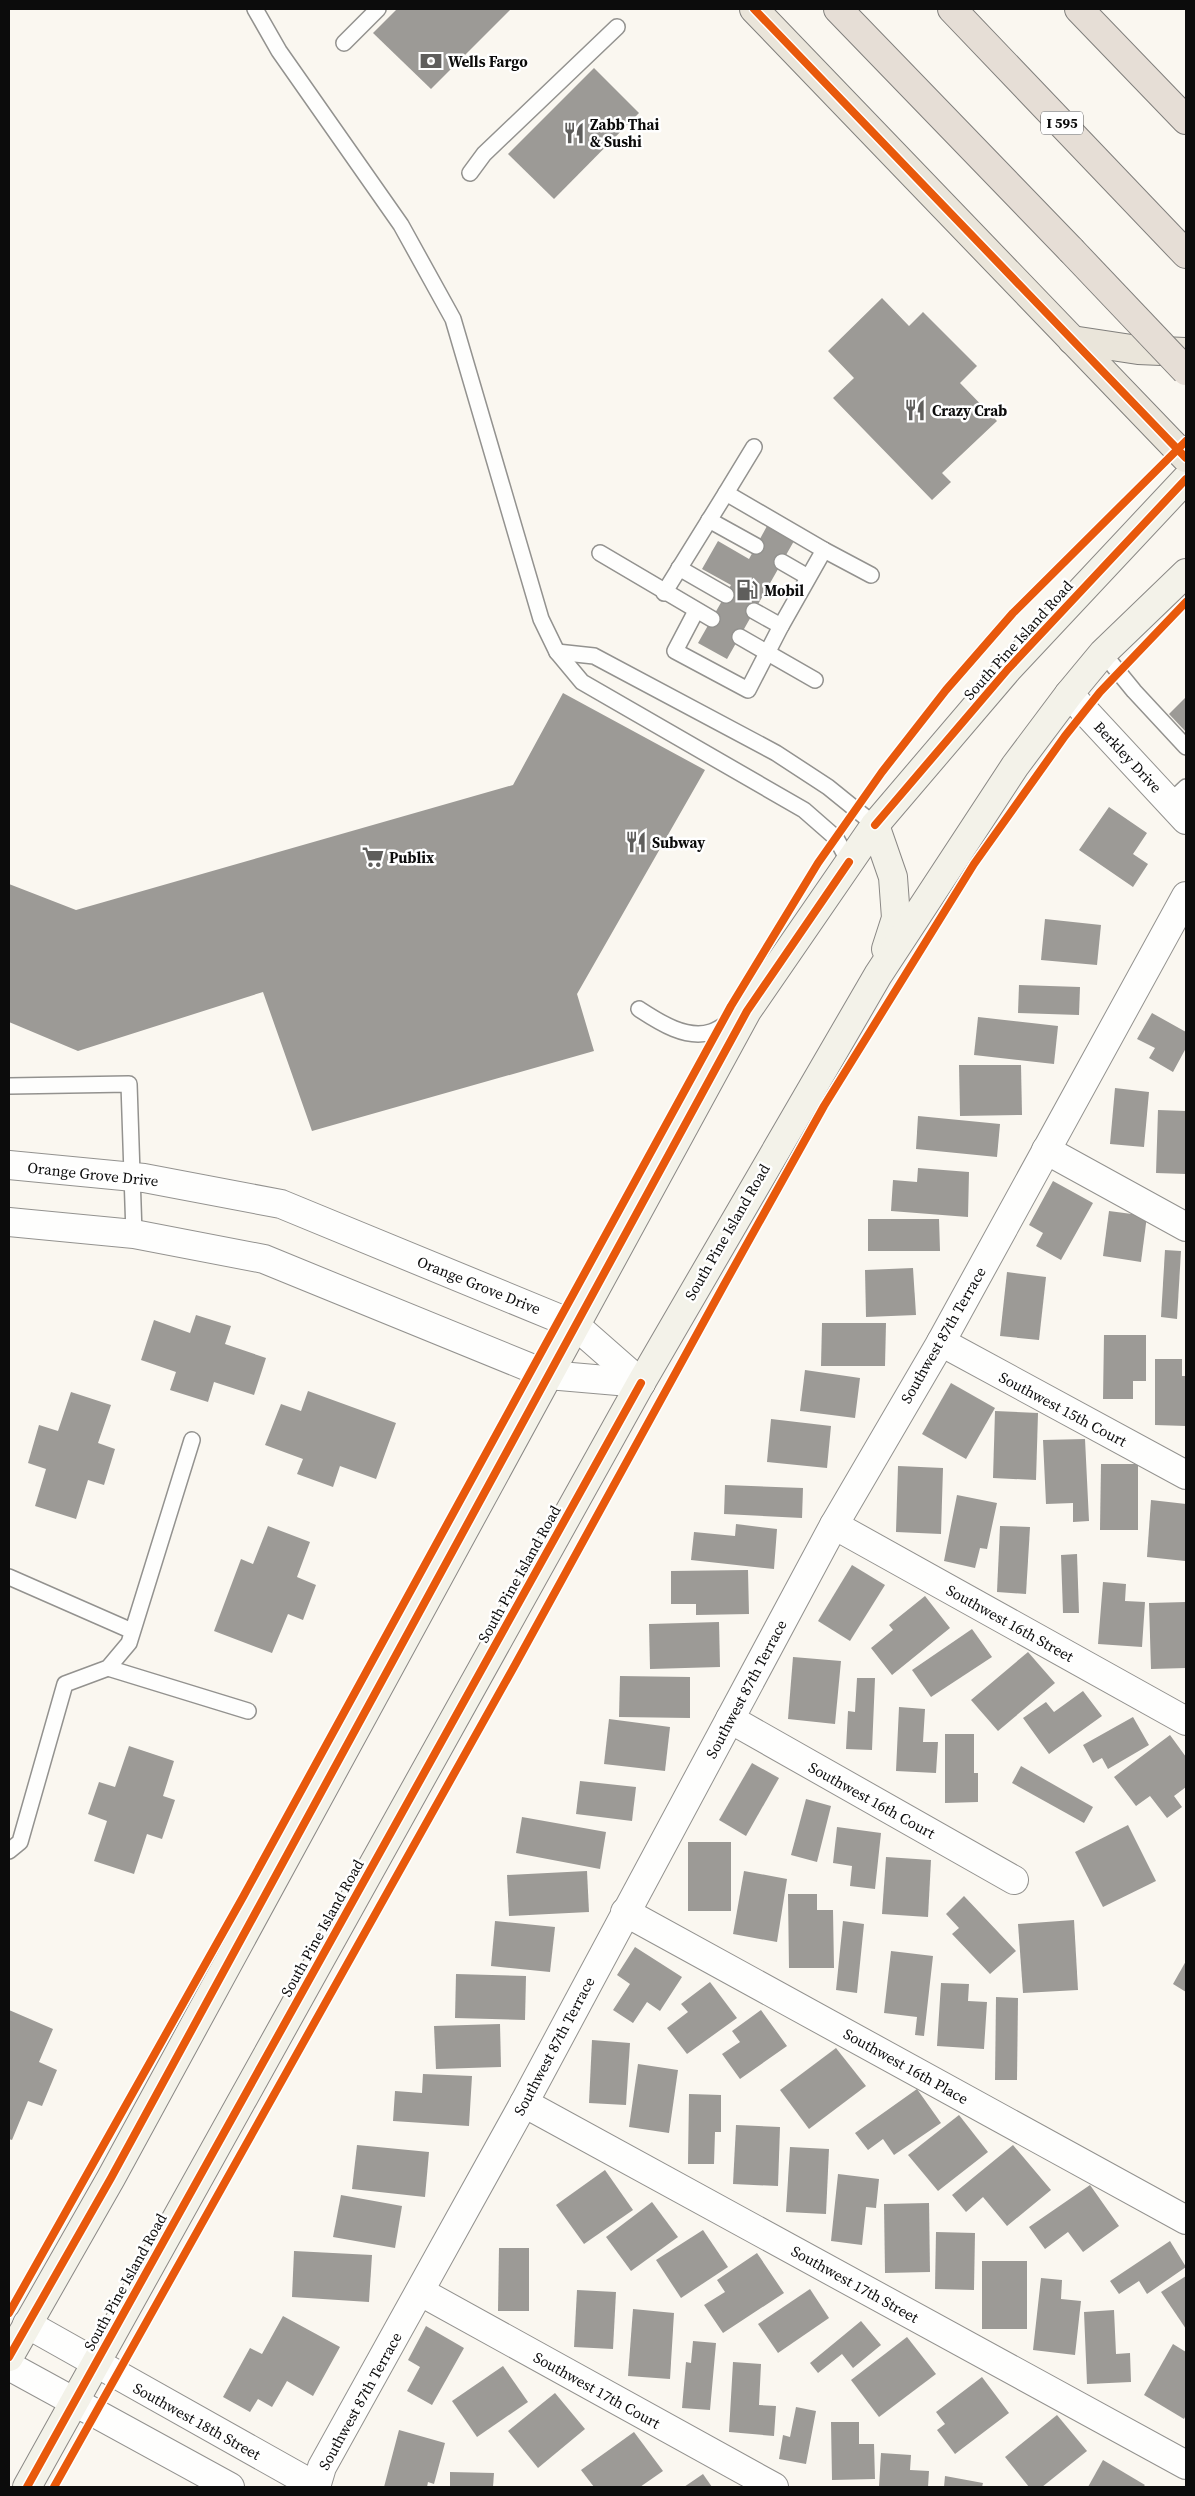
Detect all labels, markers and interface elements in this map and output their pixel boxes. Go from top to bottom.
bank icon: Wells Fargo [418,48,444,74]
place label: Wells Fargo [448,51,528,72]
road number: I 595 [1041,112,1083,134]
place label: Zabb Thai & Sushi [590,114,659,152]
restaurant icon: Zabb Thai & Sushi [561,120,587,146]
restaurant icon: Crazy Crab [902,397,928,423]
place label: Crazy Crab [932,400,1007,421]
street label: South Pine Island Road [959,575,1078,704]
fuel station icon: Mobil [734,577,760,603]
place label: Mobil [764,580,804,601]
street label: Berkley Drive [1089,717,1167,798]
restaurant icon: Subway [623,829,649,855]
place label: Subway [652,832,705,853]
supermarket icon: Publix [360,844,386,870]
place label: Publix [389,847,435,868]
street label: Orange Grove Drive [27,1157,160,1191]
street label: South Pine Island Road [679,1160,775,1304]
street label: Orange Grove Drive [414,1251,544,1319]
street label: Southwest 87th Terrace [895,1263,991,1407]
street label: Southwest 15th Court [995,1366,1131,1452]
street label: South Pine Island Road [472,1501,566,1647]
street label: Southwest 16th Street [942,1579,1078,1667]
street label: Southwest 87th Terrace [700,1616,792,1762]
street label: Southwest 16th Court [805,1756,939,1844]
street label: South Pine Island Road [275,1855,369,2001]
street label: Southwest 87th Terrace [508,1973,600,2119]
street label: Southwest 16th Place [840,2023,973,2109]
street label: South Pine Island Road [78,2209,172,2355]
street label: Southwest 17th Street [787,2240,923,2328]
street label: Southwest 87th Terrace [313,2328,407,2474]
street label: Southwest 17th Court [530,2346,664,2434]
street label: Southwest 18th Street [129,2377,265,2465]

